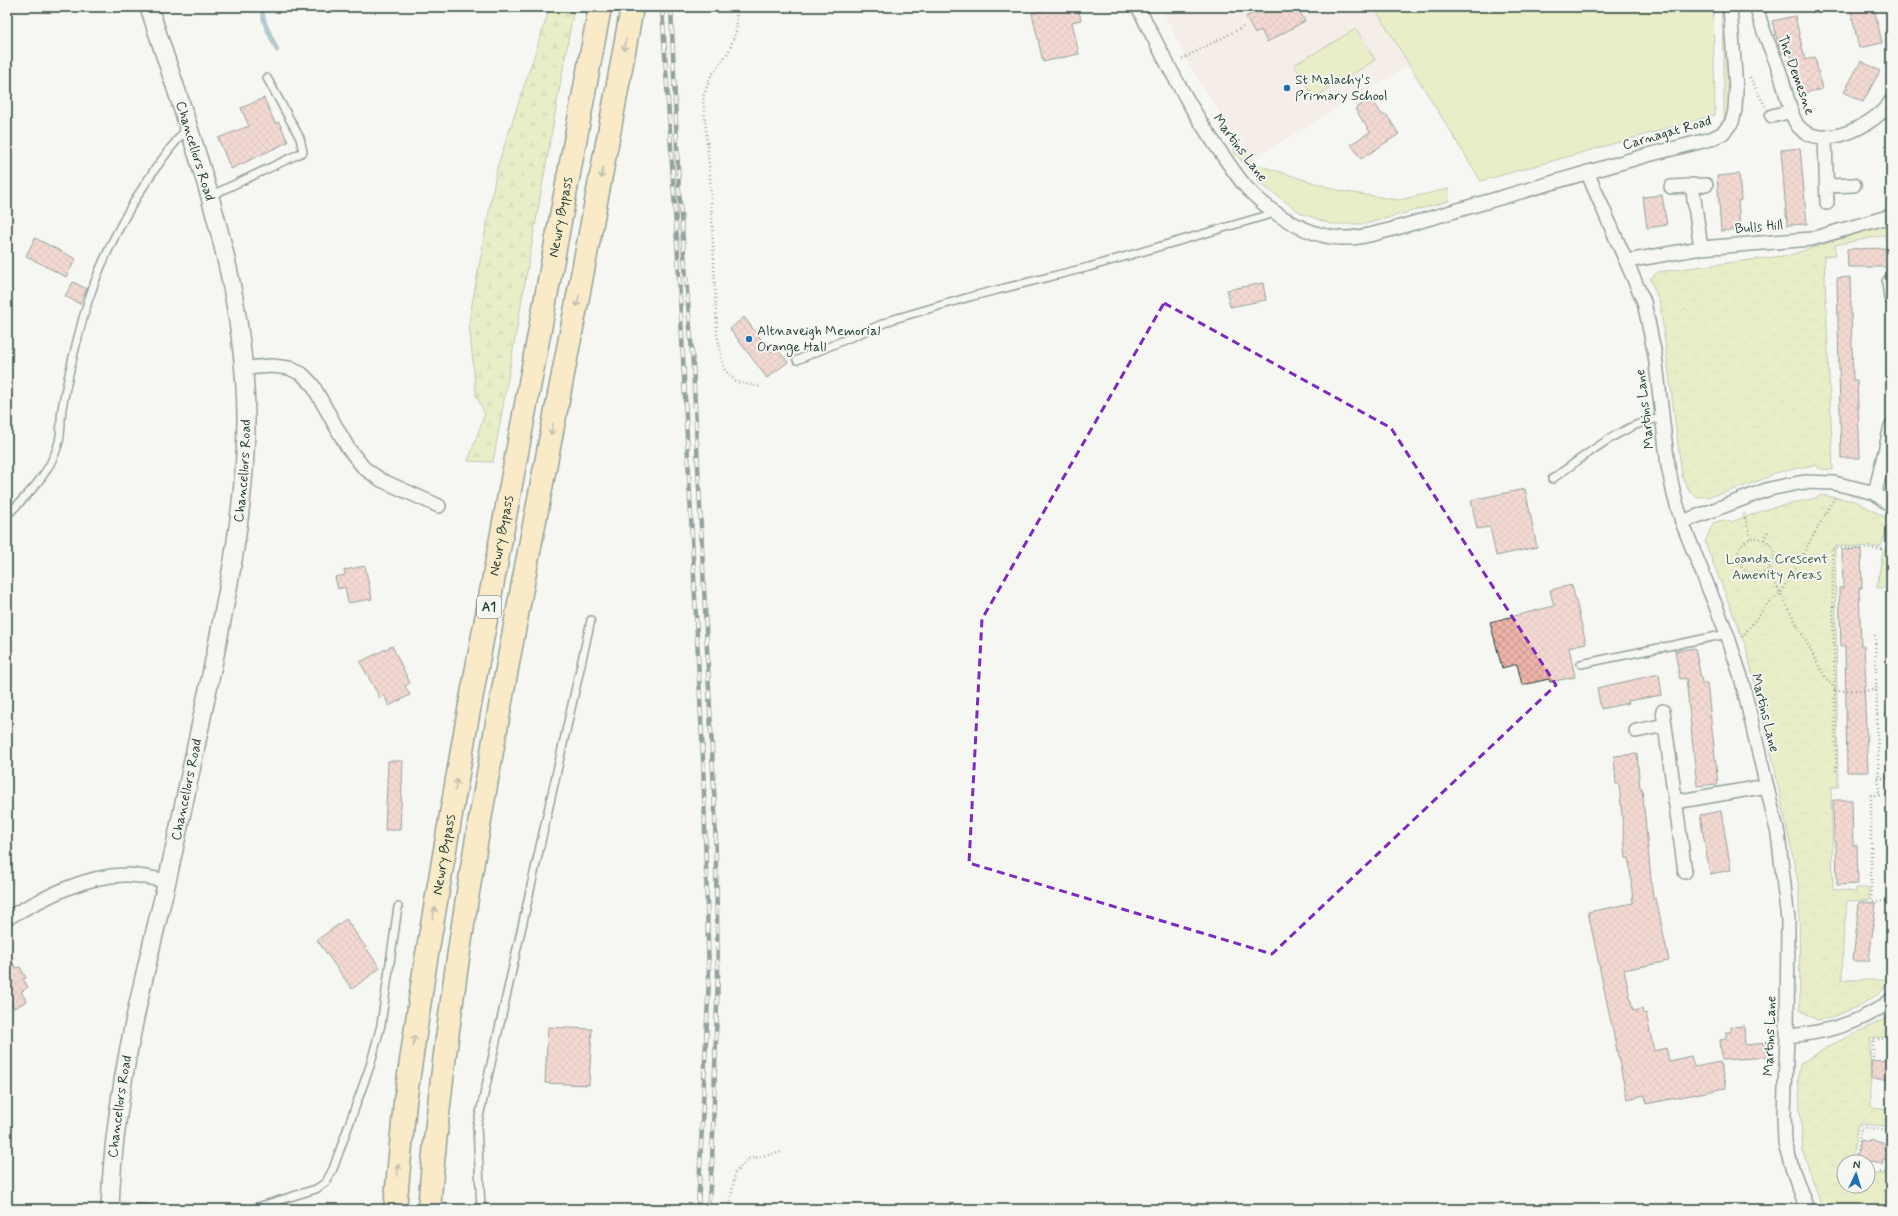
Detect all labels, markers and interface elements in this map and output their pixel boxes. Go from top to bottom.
street label: The Demesne [1773,33,1819,117]
one-way arrow [621,39,629,52]
place label: St Malachy's Primary School [1295,71,1388,105]
marker: St Malachy's Primary School [1282,83,1292,93]
street label: Chancellors Road [171,99,219,203]
street label: Martins Lane [1209,111,1271,185]
street label: Carnagat Road [1620,112,1714,154]
one-way arrow [598,166,606,179]
street label: Newry Bypass [545,175,577,259]
street label: Bulls Hill [1734,216,1784,238]
one-way arrow [573,294,581,307]
place label: Altnaveigh Memorial Orange Hall [757,322,881,357]
marker: Altnaveigh Memorial Orange Hall [744,334,754,344]
street label: Martins Lane [1631,368,1659,450]
street label: Chancellors Road [230,419,255,524]
one-way arrow [548,422,556,435]
street label: Newry Bypass [485,493,518,577]
park label: Loanda Crescent Amenity Areas [1726,550,1829,584]
road number: A1 [477,596,501,618]
street label: Martins Lane [1747,672,1783,754]
street label: Chancellors Road [167,737,206,842]
one-way arrow [453,779,461,792]
street label: Newry Bypass [428,812,460,896]
one-way arrow [430,907,438,920]
street label: Martins Lane [1760,996,1780,1076]
one-way arrow [410,1035,418,1048]
street label: Chancellors Road [104,1054,136,1159]
north arrow [1836,1154,1876,1194]
text: N [1852,1158,1861,1172]
one-way arrow [395,1164,402,1177]

